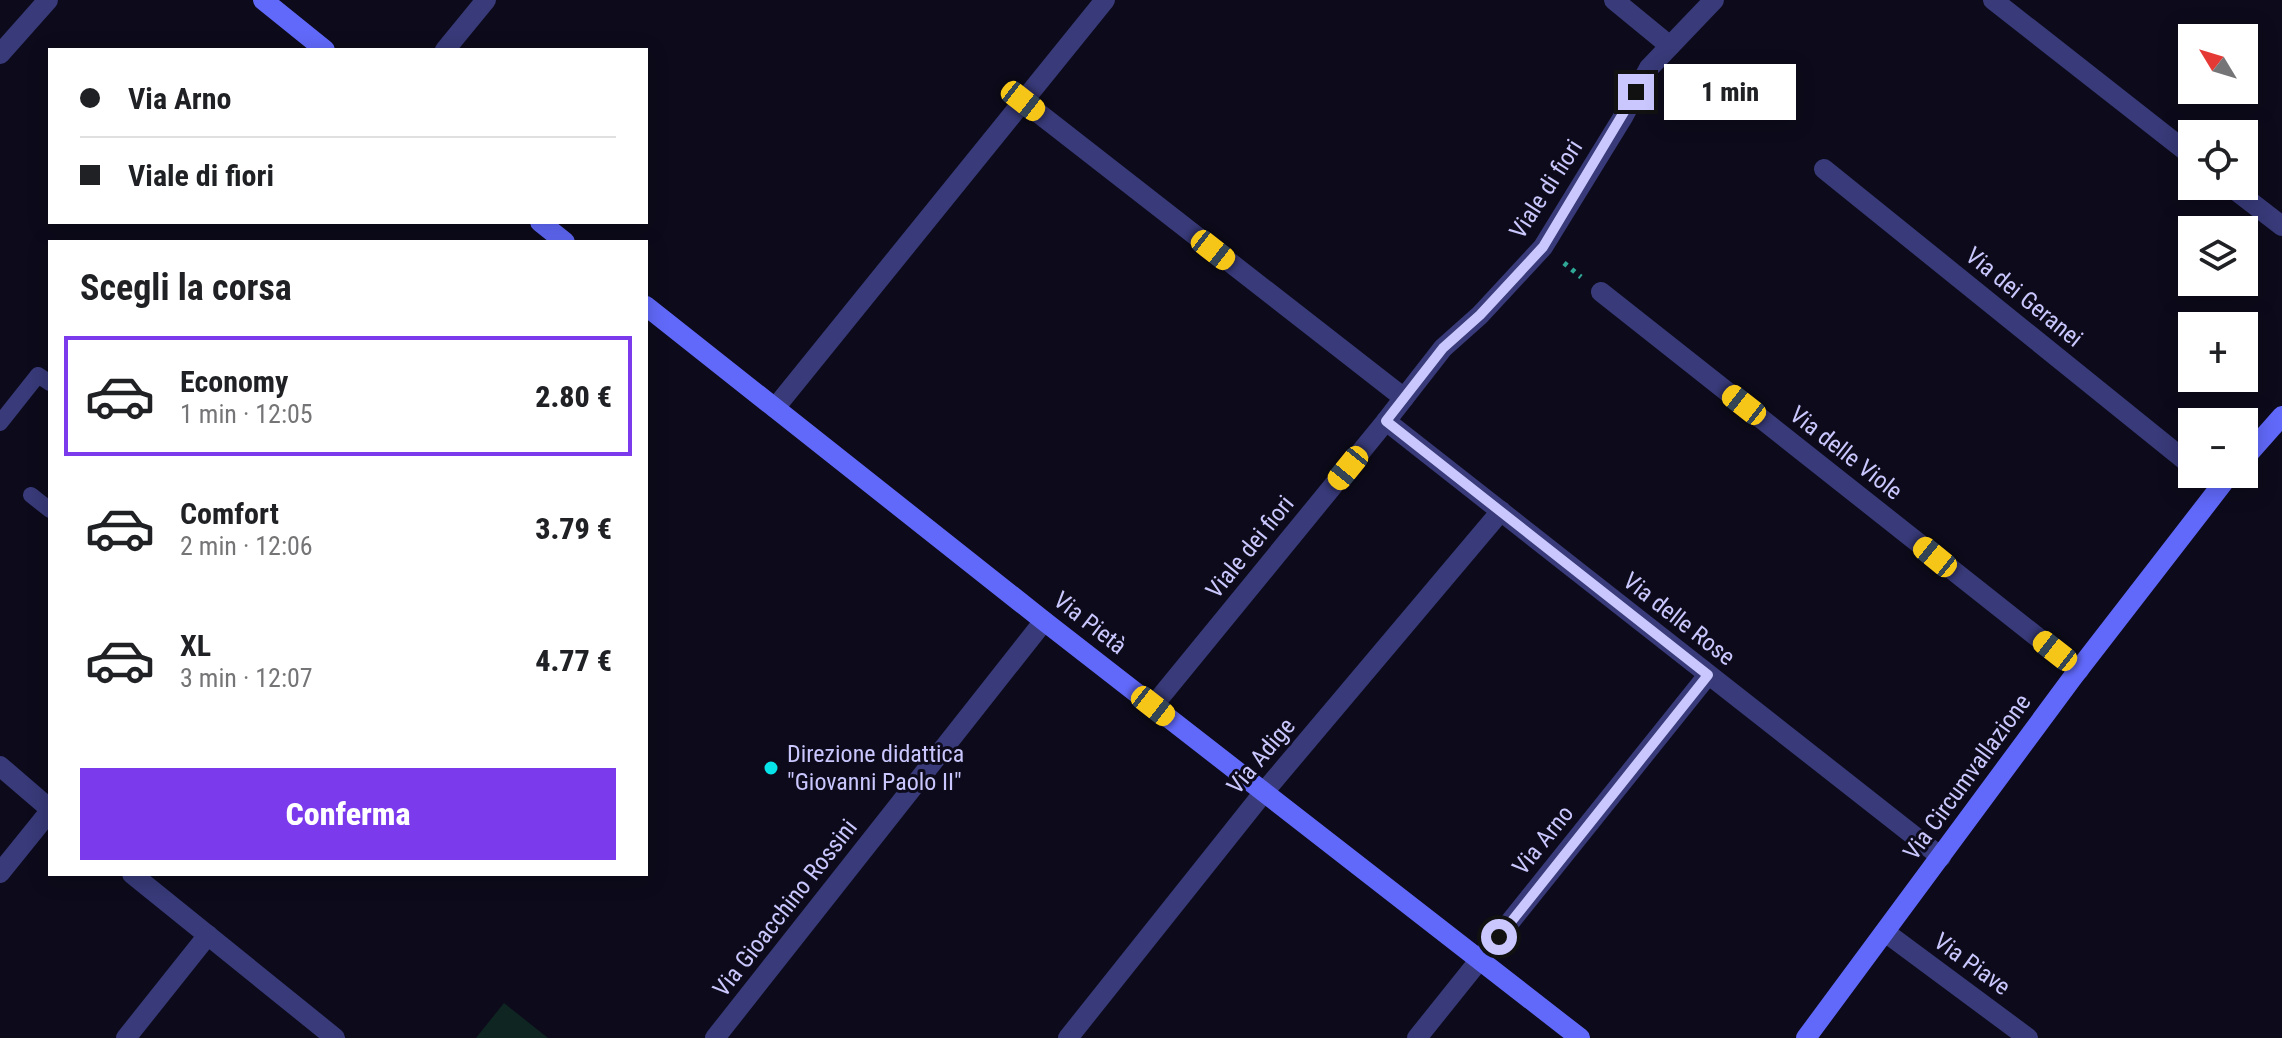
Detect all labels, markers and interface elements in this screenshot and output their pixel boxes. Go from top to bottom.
north arrow [2178,24,2258,104]
map controls [2178,24,2258,488]
callout: 1 min [1664,64,1796,120]
route end [1618,74,1654,110]
car [997,77,1049,125]
text: 1 min [1701,77,1759,107]
text: Via Arno [128,81,231,116]
button: locate [2178,120,2258,200]
street label: Viale di fiori [1504,134,1588,244]
text: Viale di fiori [128,158,274,193]
button: layers [2178,216,2258,296]
car [1187,226,1239,274]
street label: Via dei Geranei [1960,241,2088,353]
text: Scegli la corsa [80,267,292,309]
button: + [2178,312,2258,392]
icon: car [84,360,156,432]
text: Economy [180,364,288,399]
text: 2.80 € [535,379,612,414]
car [1718,381,1770,429]
text: 1 min · 12:05 [180,399,313,429]
street label: Via delle Viole [1784,401,1908,505]
button: − [2178,408,2258,488]
car [1324,442,1372,494]
street label: Viale dei fiori [1200,490,1300,604]
icon: car [84,492,156,564]
text: Comfort [180,496,279,531]
text: 3.79 € [535,511,612,546]
text: 2 min · 12:06 [180,531,313,561]
car [1909,533,1961,581]
street label: Via delle Rose [1618,567,1740,671]
street label: Via Pietà [1048,586,1132,660]
icon: car [84,624,156,696]
car [2029,627,2081,675]
text: XL [180,628,211,663]
text: 4.77 € [535,643,612,678]
text: 3 min · 12:07 [180,663,313,693]
car [1127,682,1179,730]
street label: Via Circumvallazione [1897,689,2037,865]
street label: Via Adige [1221,712,1301,800]
place label: Direzione didattica "Giovanni Paolo II" [787,740,964,796]
marker: Direzione didattica "Giovanni Paolo II" [762,759,780,777]
button: Conferma [80,768,616,860]
street label: Via Arno [1507,800,1579,880]
street label: Via Gioacchino Rossini [707,814,863,1002]
route start [1481,919,1517,955]
street label: Via Piave [1928,927,2016,1001]

